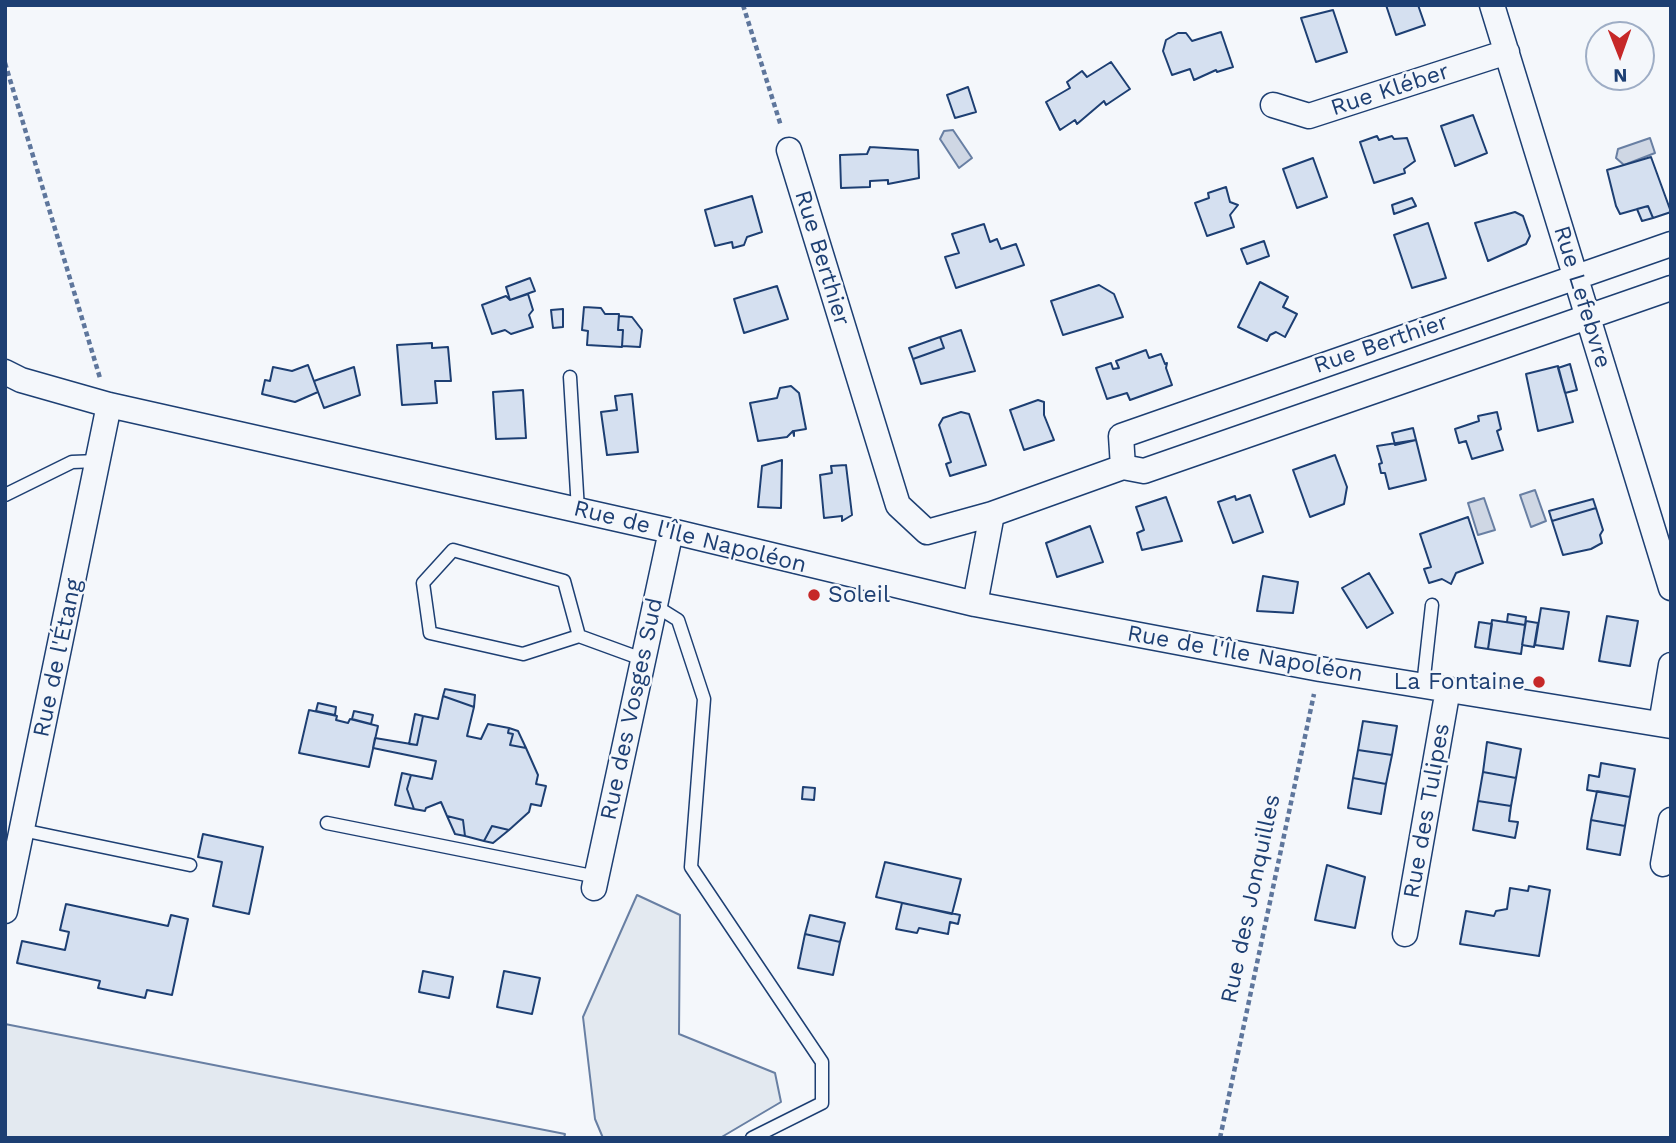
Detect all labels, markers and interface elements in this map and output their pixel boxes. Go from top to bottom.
north arrow [1585,21,1655,91]
street label: Rue Kléber [1327,58,1453,122]
text: N [1613,64,1628,87]
street label: Rue Berthier [788,187,856,329]
street label: Rue Lefebvre [1547,222,1617,372]
street label: Rue Berthier [1310,308,1452,380]
street label: Rue de l'Île Napoléon [571,495,809,579]
street label: Rue de l'Étang [28,576,88,740]
place label: Soleil [828,581,890,609]
marker: Soleil [806,587,822,603]
street label: Rue des Vosges Sud [595,595,669,823]
street label: Rue de l'Île Napoléon [1125,620,1365,688]
place label: La Fontaine [1393,668,1525,696]
marker: La Fontaine [1531,674,1547,690]
street label: Rue des Tulipes [1398,721,1456,901]
street label: Rue des Jonquilles [1215,792,1287,1006]

